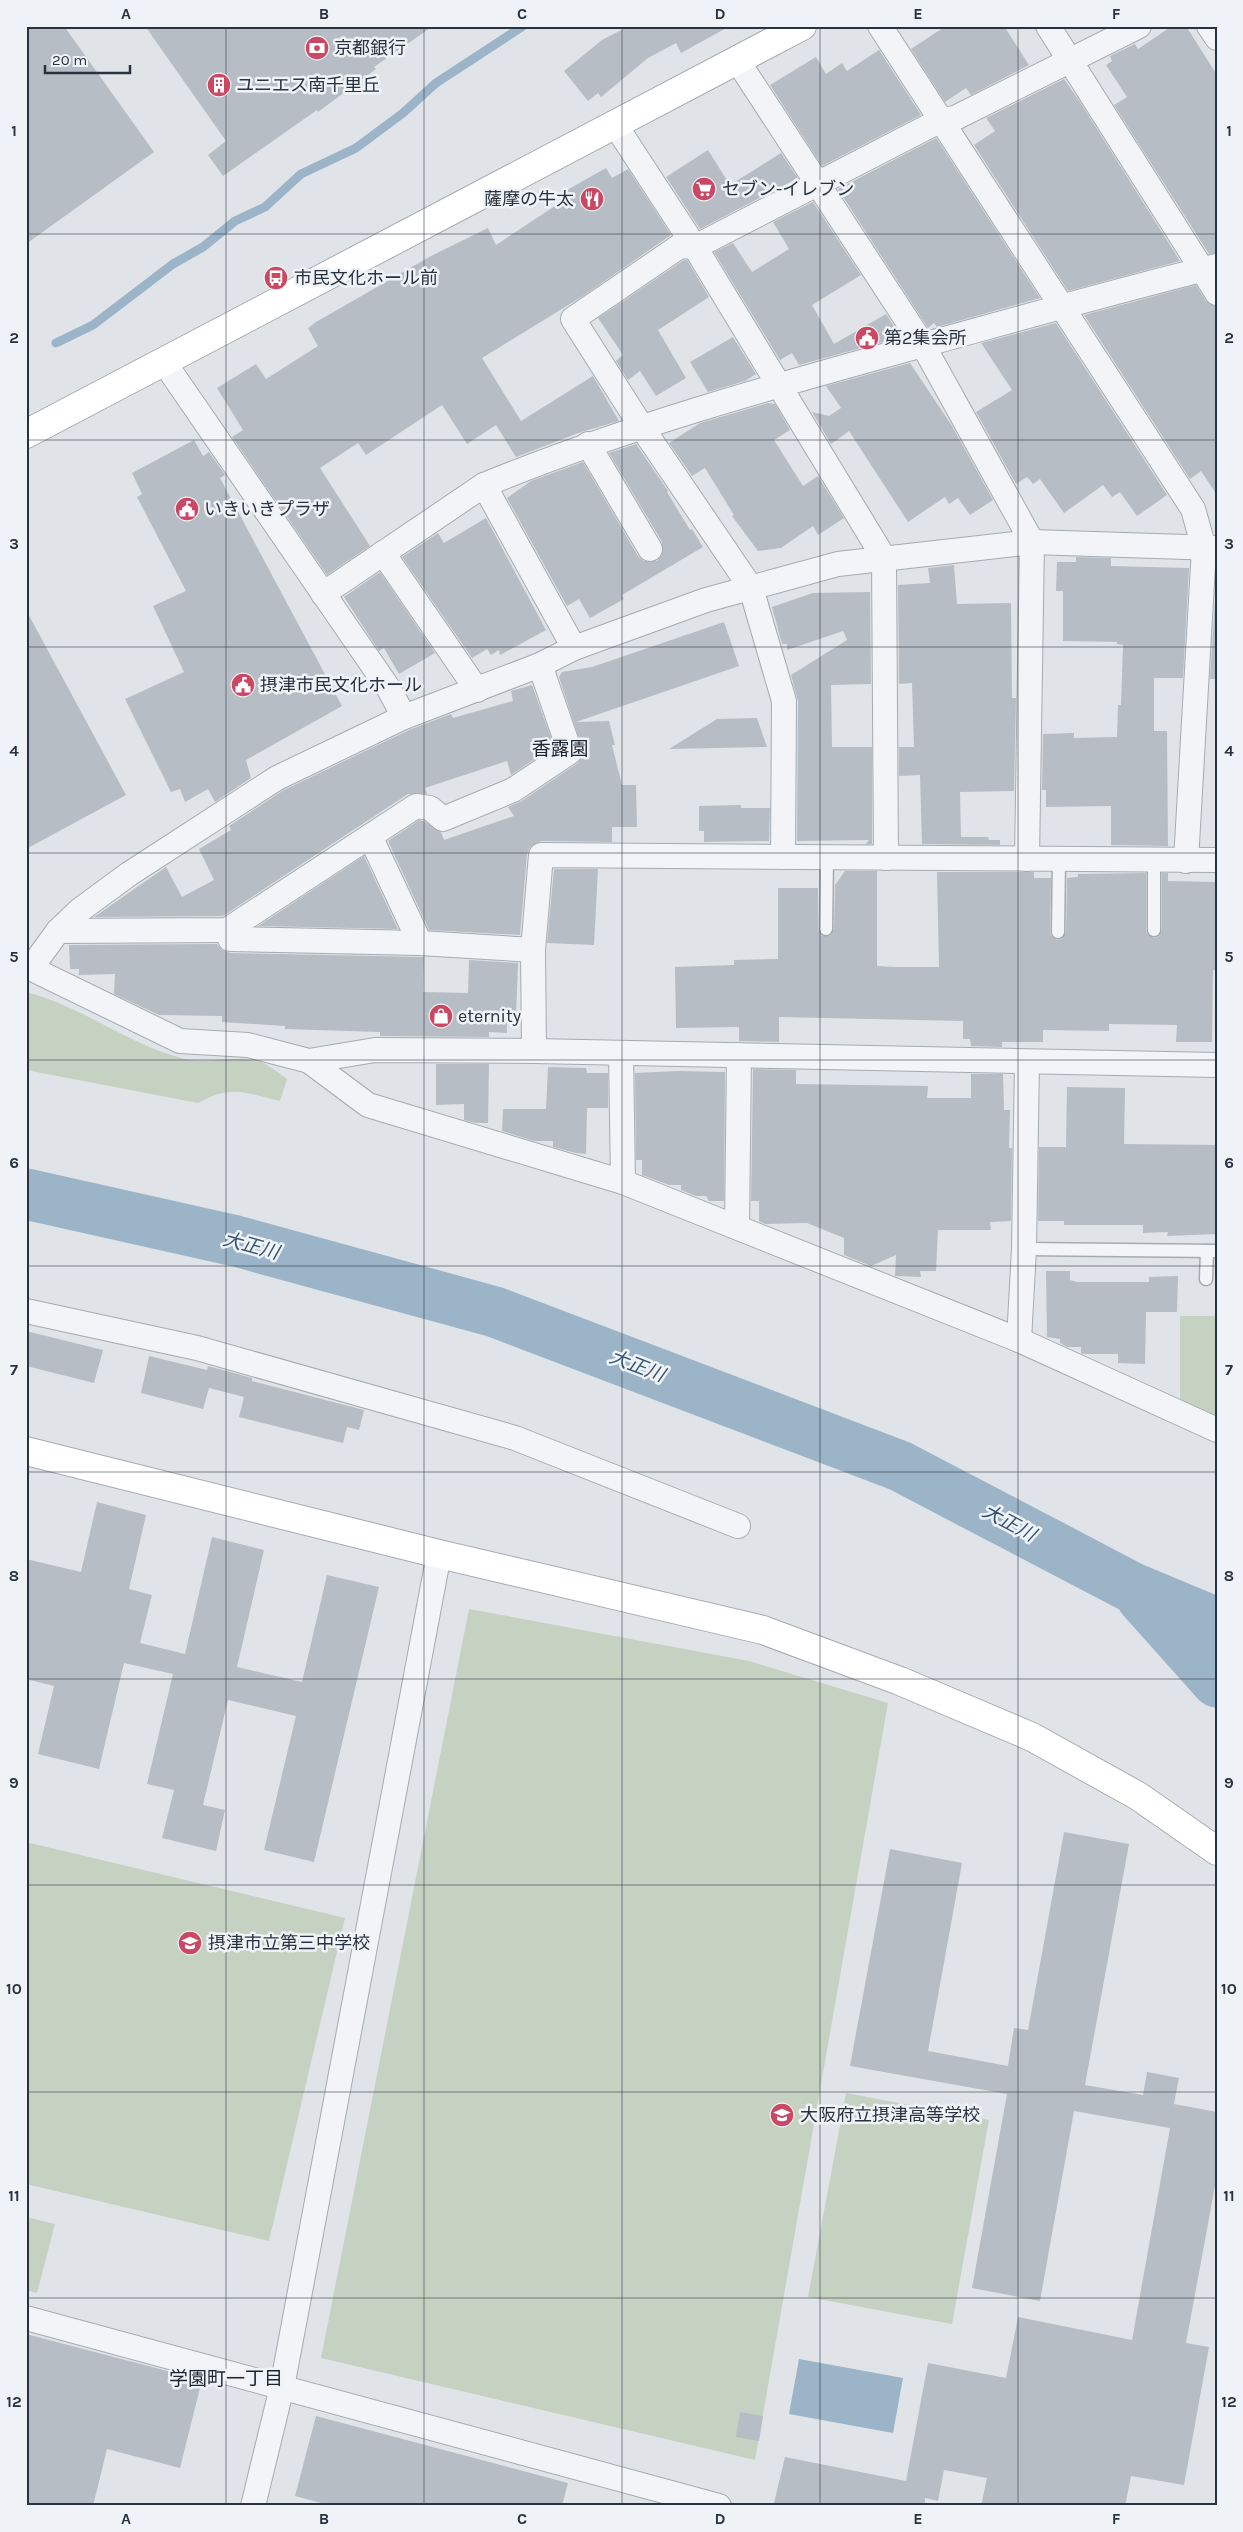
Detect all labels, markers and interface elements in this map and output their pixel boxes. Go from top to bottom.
text: A [121,4,131,23]
text: B [319,4,329,23]
text: C [517,4,527,23]
text: D [715,4,726,23]
text: E [913,4,923,23]
text: F [1112,4,1121,23]
bank icon: 京都銀行 [304,35,330,61]
place label: 京都銀行 [334,37,406,59]
scale bar [45,42,130,74]
text: 20 m [52,51,87,69]
building icon: ユニエス南千里丘 [206,72,232,98]
place label: ユニエス南千里丘 [236,74,380,96]
text: 1 [11,121,17,140]
text: 1 [1226,121,1232,140]
supermarket icon: セブン-イレブン [691,176,717,202]
place label: セブン-イレブン [722,178,854,200]
restaurant icon: 薩摩の牛太 [579,186,605,212]
place label: 薩摩の牛太 [484,188,574,210]
bus stop icon: 市民文化ホール前 [263,265,289,291]
place label: 市民文化ホール前 [294,267,438,289]
public building icon: 第2集会所 [854,325,880,351]
place label: 第2集会所 [884,327,966,349]
text: 2 [9,328,19,347]
text: 2 [1224,328,1234,347]
public building icon: いきいきプラザ [174,496,200,522]
place label: いきいきプラザ [204,498,330,520]
text: 3 [9,534,19,553]
text: 3 [1224,534,1234,553]
public building icon: 摂津市民文化ホール [230,672,256,698]
place label: 摂津市民文化ホール [260,674,422,696]
district label: 香露園 [531,738,589,760]
text: 4 [9,741,19,760]
text: 4 [1224,741,1234,760]
text: 5 [9,947,19,966]
text: 5 [1224,947,1234,966]
shop icon: eternity [428,1003,454,1029]
place label: eternity [458,1005,522,1027]
text: 6 [9,1153,19,1172]
text: 6 [1224,1153,1234,1172]
water label: 大正川 [221,1228,283,1265]
water label: 大正川 [606,1346,669,1387]
text: 7 [10,1360,18,1379]
text: 7 [1225,1360,1233,1379]
water label: 大正川 [979,1500,1041,1547]
text: 8 [9,1566,19,1585]
text: 8 [1224,1566,1234,1585]
text: 9 [9,1773,19,1792]
text: 9 [1224,1773,1234,1792]
school or university icon: 摂津市立第三中学校 [177,1930,203,1956]
place label: 摂津市立第三中学校 [208,1932,370,1954]
text: 10 [6,1979,22,1998]
text: 10 [1221,1979,1237,1998]
school or university icon: 大阪府立摂津高等学校 [769,2102,795,2128]
place label: 大阪府立摂津高等学校 [800,2104,980,2126]
text: 11 [8,2186,20,2205]
text: 11 [1223,2186,1235,2205]
district label: 学園町一丁目 [169,2368,283,2390]
text: 12 [6,2392,22,2411]
text: 12 [1221,2392,1237,2411]
text: A [121,2509,131,2528]
text: B [319,2509,329,2528]
text: C [517,2509,527,2528]
text: D [715,2509,726,2528]
text: E [913,2509,923,2528]
text: F [1112,2509,1121,2528]

